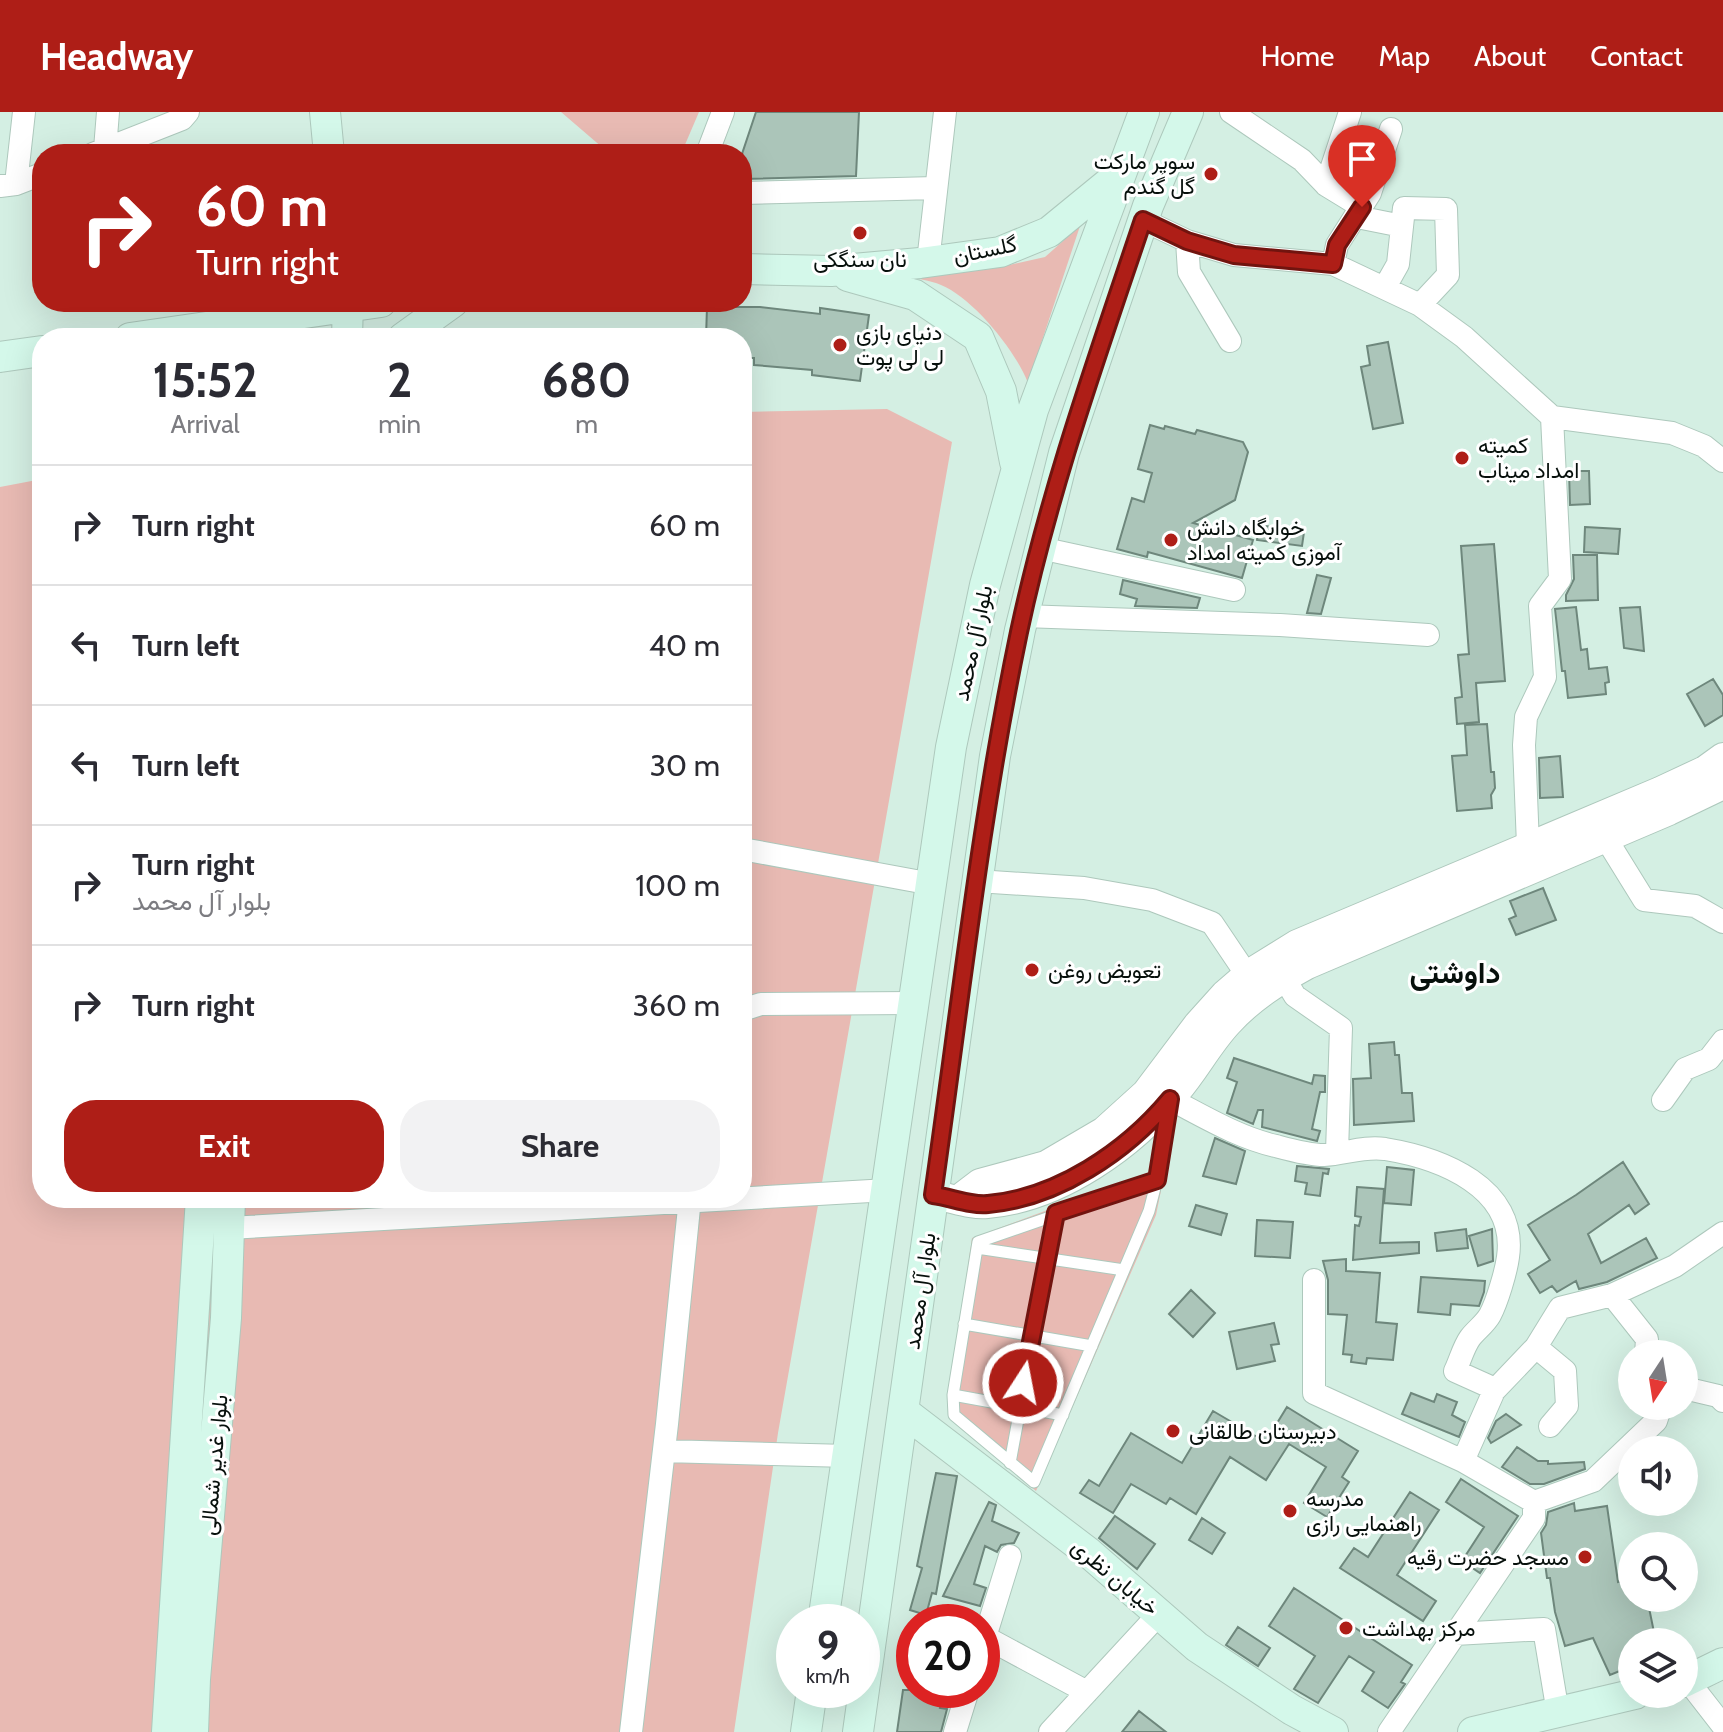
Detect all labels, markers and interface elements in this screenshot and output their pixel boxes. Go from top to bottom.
text: Headway [40,33,193,80]
text: Home [1261,39,1334,73]
text: Map [1378,39,1430,73]
text: About [1474,39,1546,73]
text: Contact [1590,39,1683,73]
pin [1328,125,1396,207]
icon: arrive [1340,137,1384,181]
place label: سوپر مارکت گل گندم [1094,148,1195,201]
marker: سوپر مارکت گل گندم [1202,165,1220,183]
text: 60 m [196,172,328,240]
icon: right [64,176,168,280]
marker: نان سنگکی [851,224,869,242]
street label: گلستان [951,230,1020,270]
text: Turn right [196,240,339,284]
place label: نان سنگکی [813,246,907,273]
place label: دنیای بازی لی لی پوت [856,319,944,372]
marker: دنیای بازی لی لی پوت [831,336,849,354]
text: 15:52 [152,351,258,409]
text: 2 [387,351,412,409]
text: 680 [542,351,631,409]
text: Arrival [171,408,240,440]
text: min [378,408,421,440]
text: m [575,408,598,440]
place label: کمیته امداد میناب [1478,432,1579,484]
marker: کمیته امداد میناب [1453,449,1471,467]
icon: right [64,503,108,547]
text: Turn right [132,507,255,544]
text: 60 m [649,507,720,544]
place label: خوابگاه دانش آموزی کمیته امداد [1187,514,1343,566]
marker: خوابگاه دانش آموزی کمیته امداد [1162,531,1180,549]
street label: بلوار آل محمد [948,583,998,703]
icon: left [64,623,108,667]
text: Turn left [132,627,240,664]
text: 40 m [649,627,720,664]
icon: left [64,743,108,787]
text: Turn left [132,747,240,784]
text: 30 m [650,747,720,784]
text: Turn right [132,846,255,883]
icon: right [64,863,108,907]
text: 100 m [635,867,720,904]
text: بلوار آل محمد [132,885,271,917]
district label: داوشتی [1409,954,1501,991]
place label: تعویض روغن [1048,957,1161,984]
marker: تعویض روغن [1023,961,1041,979]
icon: right [64,983,108,1027]
text: Turn right [132,987,255,1024]
text: 360 m [633,987,720,1024]
button: Exit [64,1100,384,1192]
button: Share [400,1100,720,1192]
street label: بلوار آل محمد [898,1231,942,1351]
north arrow [1618,1340,1698,1420]
map controls [1618,1340,1698,1708]
position arrow [981,1341,1065,1425]
street label: بلوار غدیر شمالی [194,1393,234,1537]
place label: دبیرستان طالقانی [1189,1418,1337,1445]
marker: دبیرستان طالقانی [1164,1422,1182,1440]
button: sound [1618,1436,1698,1516]
place label: مدرسه راهنمایی رازی [1306,1485,1421,1537]
marker: مدرسه راهنمایی رازی [1281,1502,1299,1520]
button: search [1618,1532,1698,1612]
street label: خیابان نظری [1066,1533,1164,1621]
place label: مسجد حضرت رقیه [1407,1544,1569,1571]
marker: مسجد حضرت رقیه [1576,1548,1594,1566]
speed limit sign: 20 [896,1604,1000,1708]
place label: مرکز بهداشت [1362,1615,1475,1642]
marker: مرکز بهداشت [1337,1619,1355,1637]
text: 9 [817,1621,839,1670]
button: layers [1618,1628,1698,1708]
text: km/h [806,1664,850,1688]

